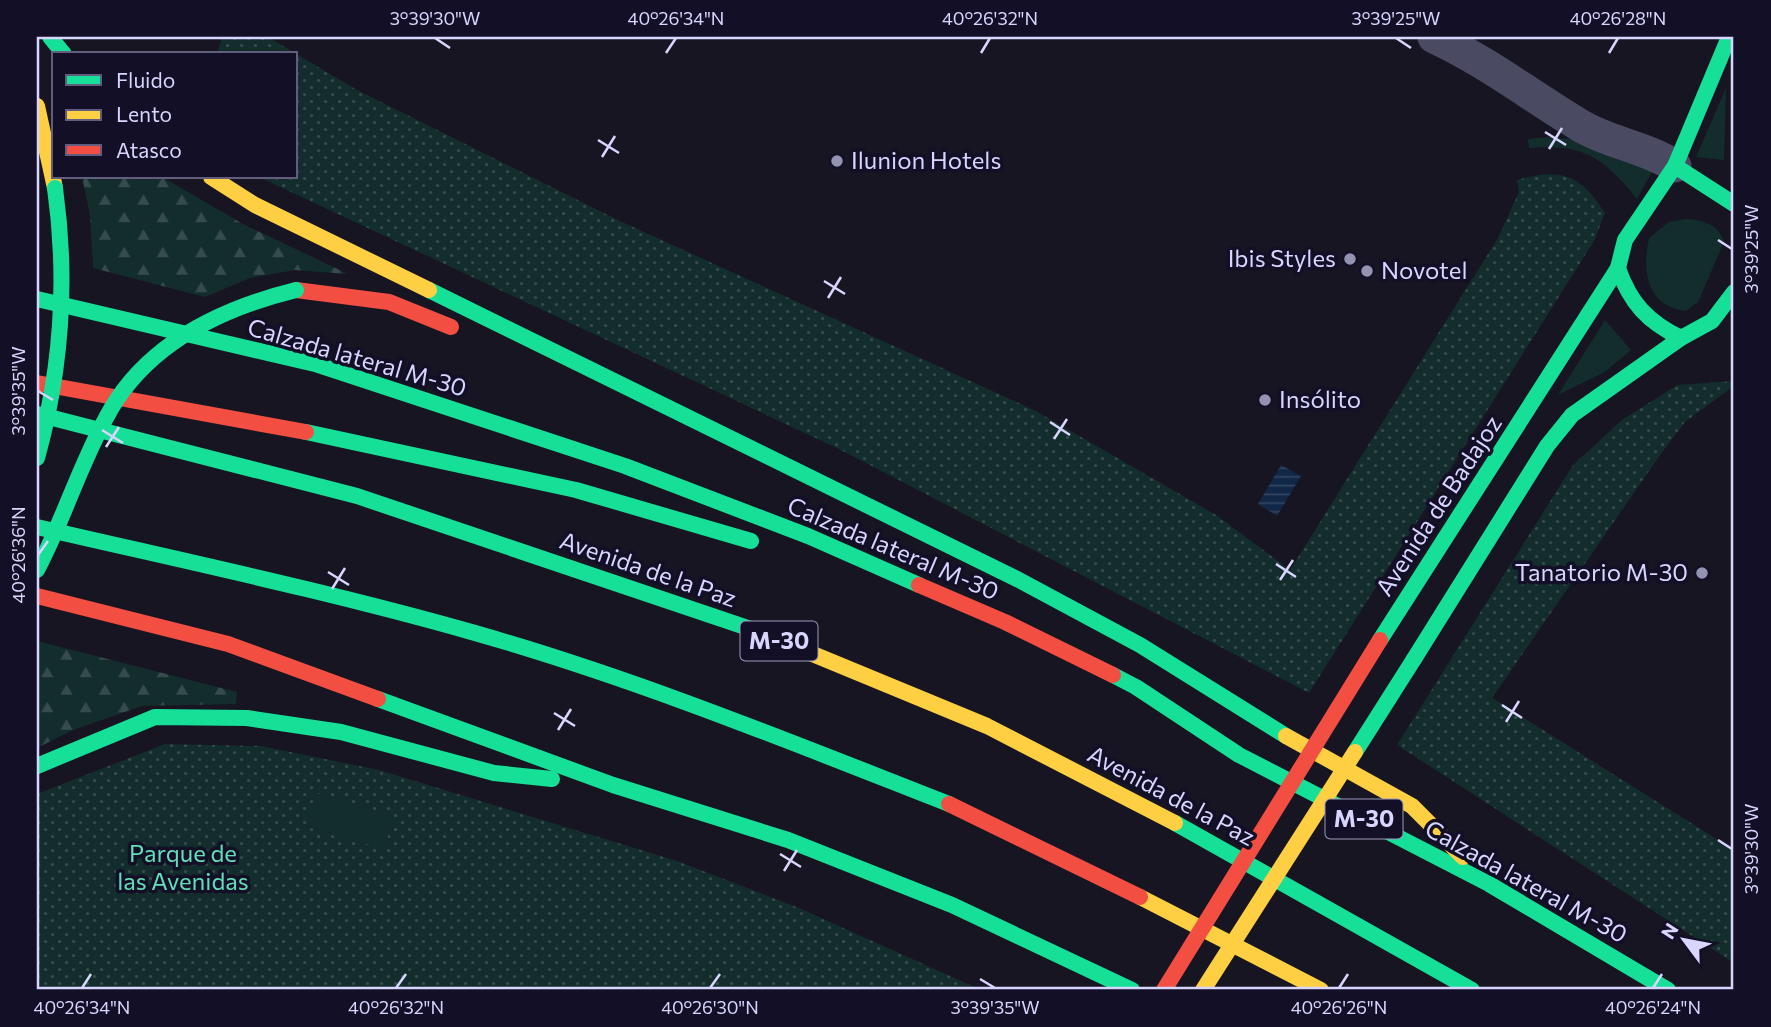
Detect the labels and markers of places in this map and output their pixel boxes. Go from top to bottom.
place label: Ilunion Hotels [851,145,1001,174]
marker: Ilunion Hotels [829,153,845,169]
place label: Ibis Styles [1228,243,1336,272]
marker: Ibis Styles [1342,251,1358,267]
place label: Novotel [1381,255,1468,284]
marker: Novotel [1359,263,1375,279]
place label: Insólito [1279,384,1361,413]
marker: Insólito [1257,392,1273,408]
place label: Tanatorio M-30 [1515,557,1688,586]
marker: Tanatorio M-30 [1694,565,1710,581]

